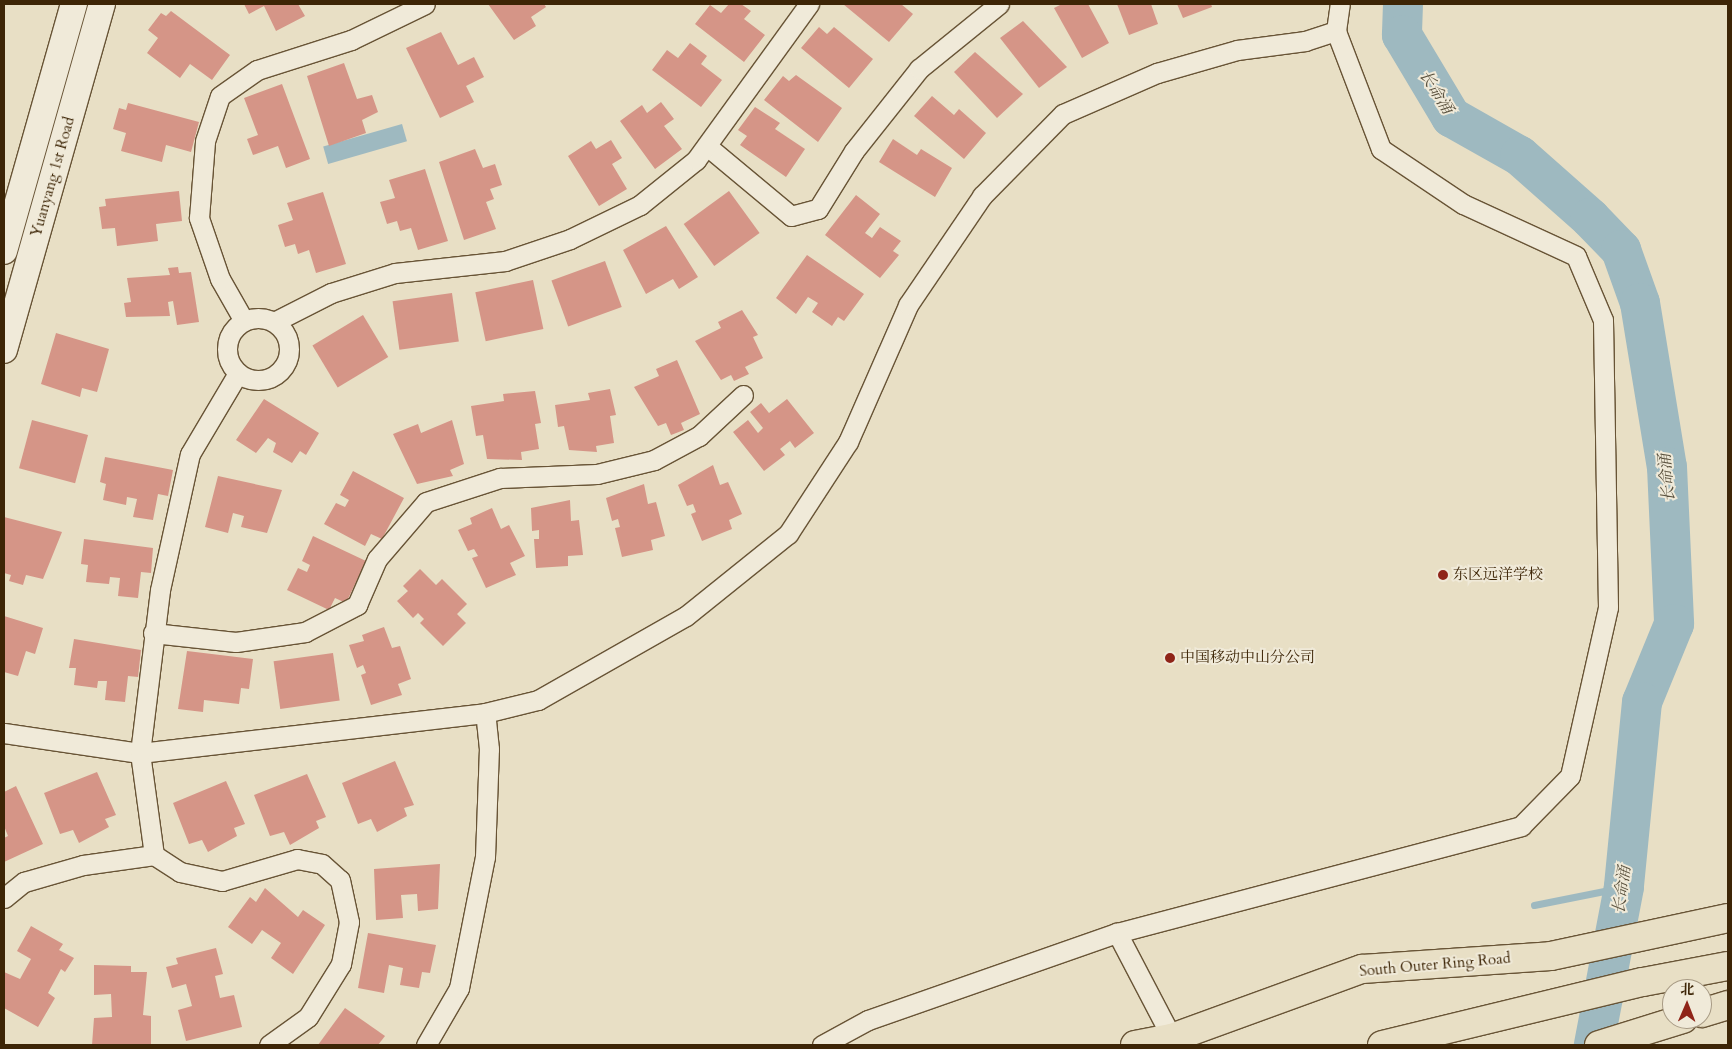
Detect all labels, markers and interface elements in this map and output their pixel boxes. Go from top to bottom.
water label: 长命涌 [1415,67,1457,117]
street label: Yuanyang 1st Road [27,115,79,239]
water label: 长命涌 [1655,453,1679,503]
place label: 东区远洋学校 [1453,566,1543,584]
marker: 东区远洋学校 [1437,569,1449,581]
place label: 中国移动中山分公司 [1180,649,1315,667]
marker: 中国移动中山分公司 [1164,652,1176,664]
water label: 长命涌 [1609,865,1635,915]
street label: South Outer Ring Road [1359,949,1511,981]
north arrow [1662,979,1712,1029]
text: 北 [1680,980,1694,999]

